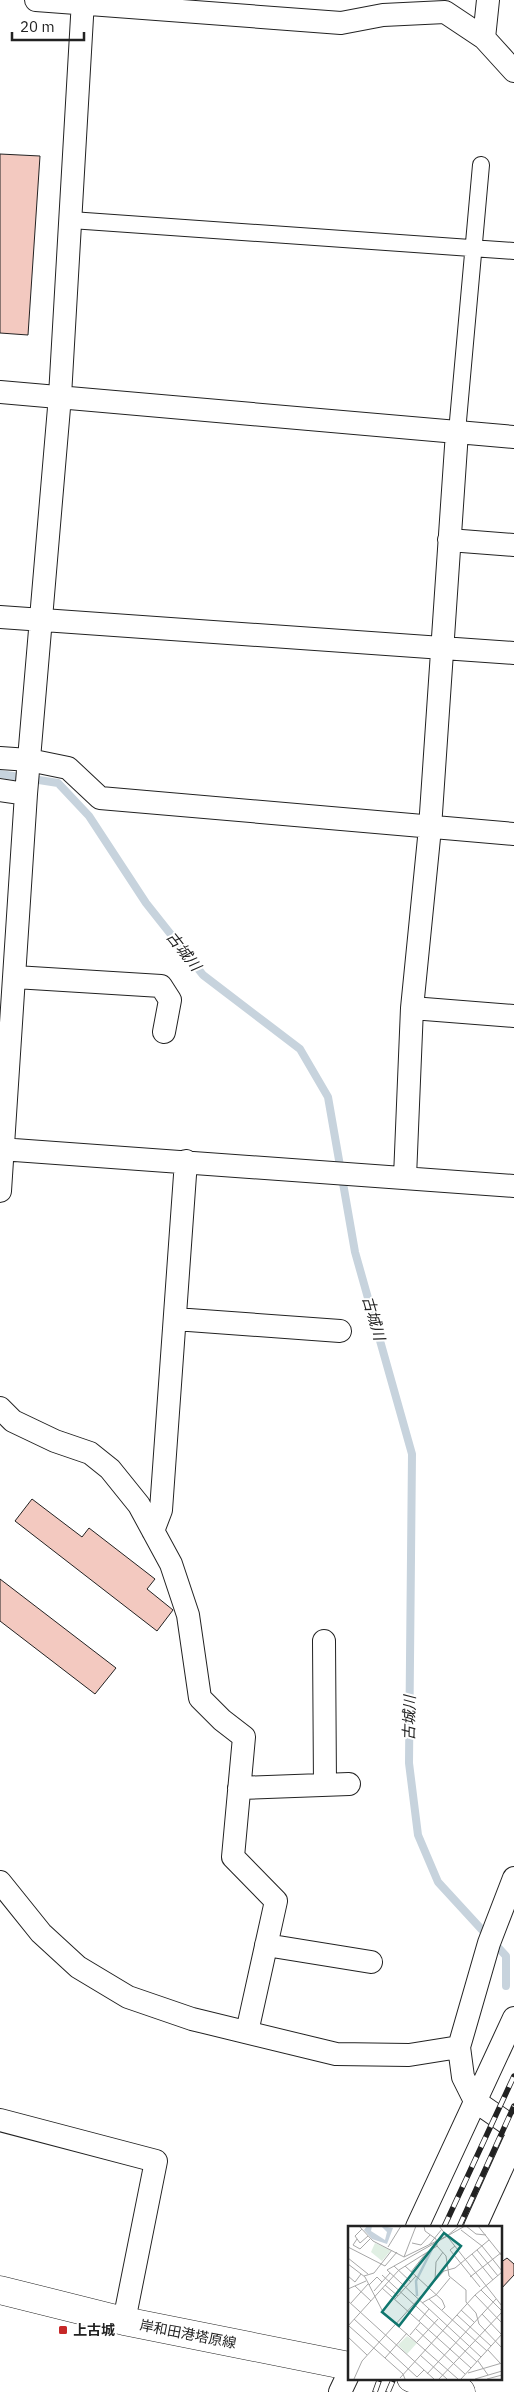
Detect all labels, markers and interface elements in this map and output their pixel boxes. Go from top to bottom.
scale bar [12,10,85,42]
text: 20 m [20,17,55,36]
water label: 古城川 [163,927,207,976]
water label: 古城川 [359,1294,390,1344]
water label: 古城川 [399,1693,419,1741]
inset map [348,2226,502,2380]
street label: 岸和田港塔原線 [138,2316,238,2352]
place label: 上古城 [73,2321,115,2339]
marker: 上古城 [57,2324,69,2336]

